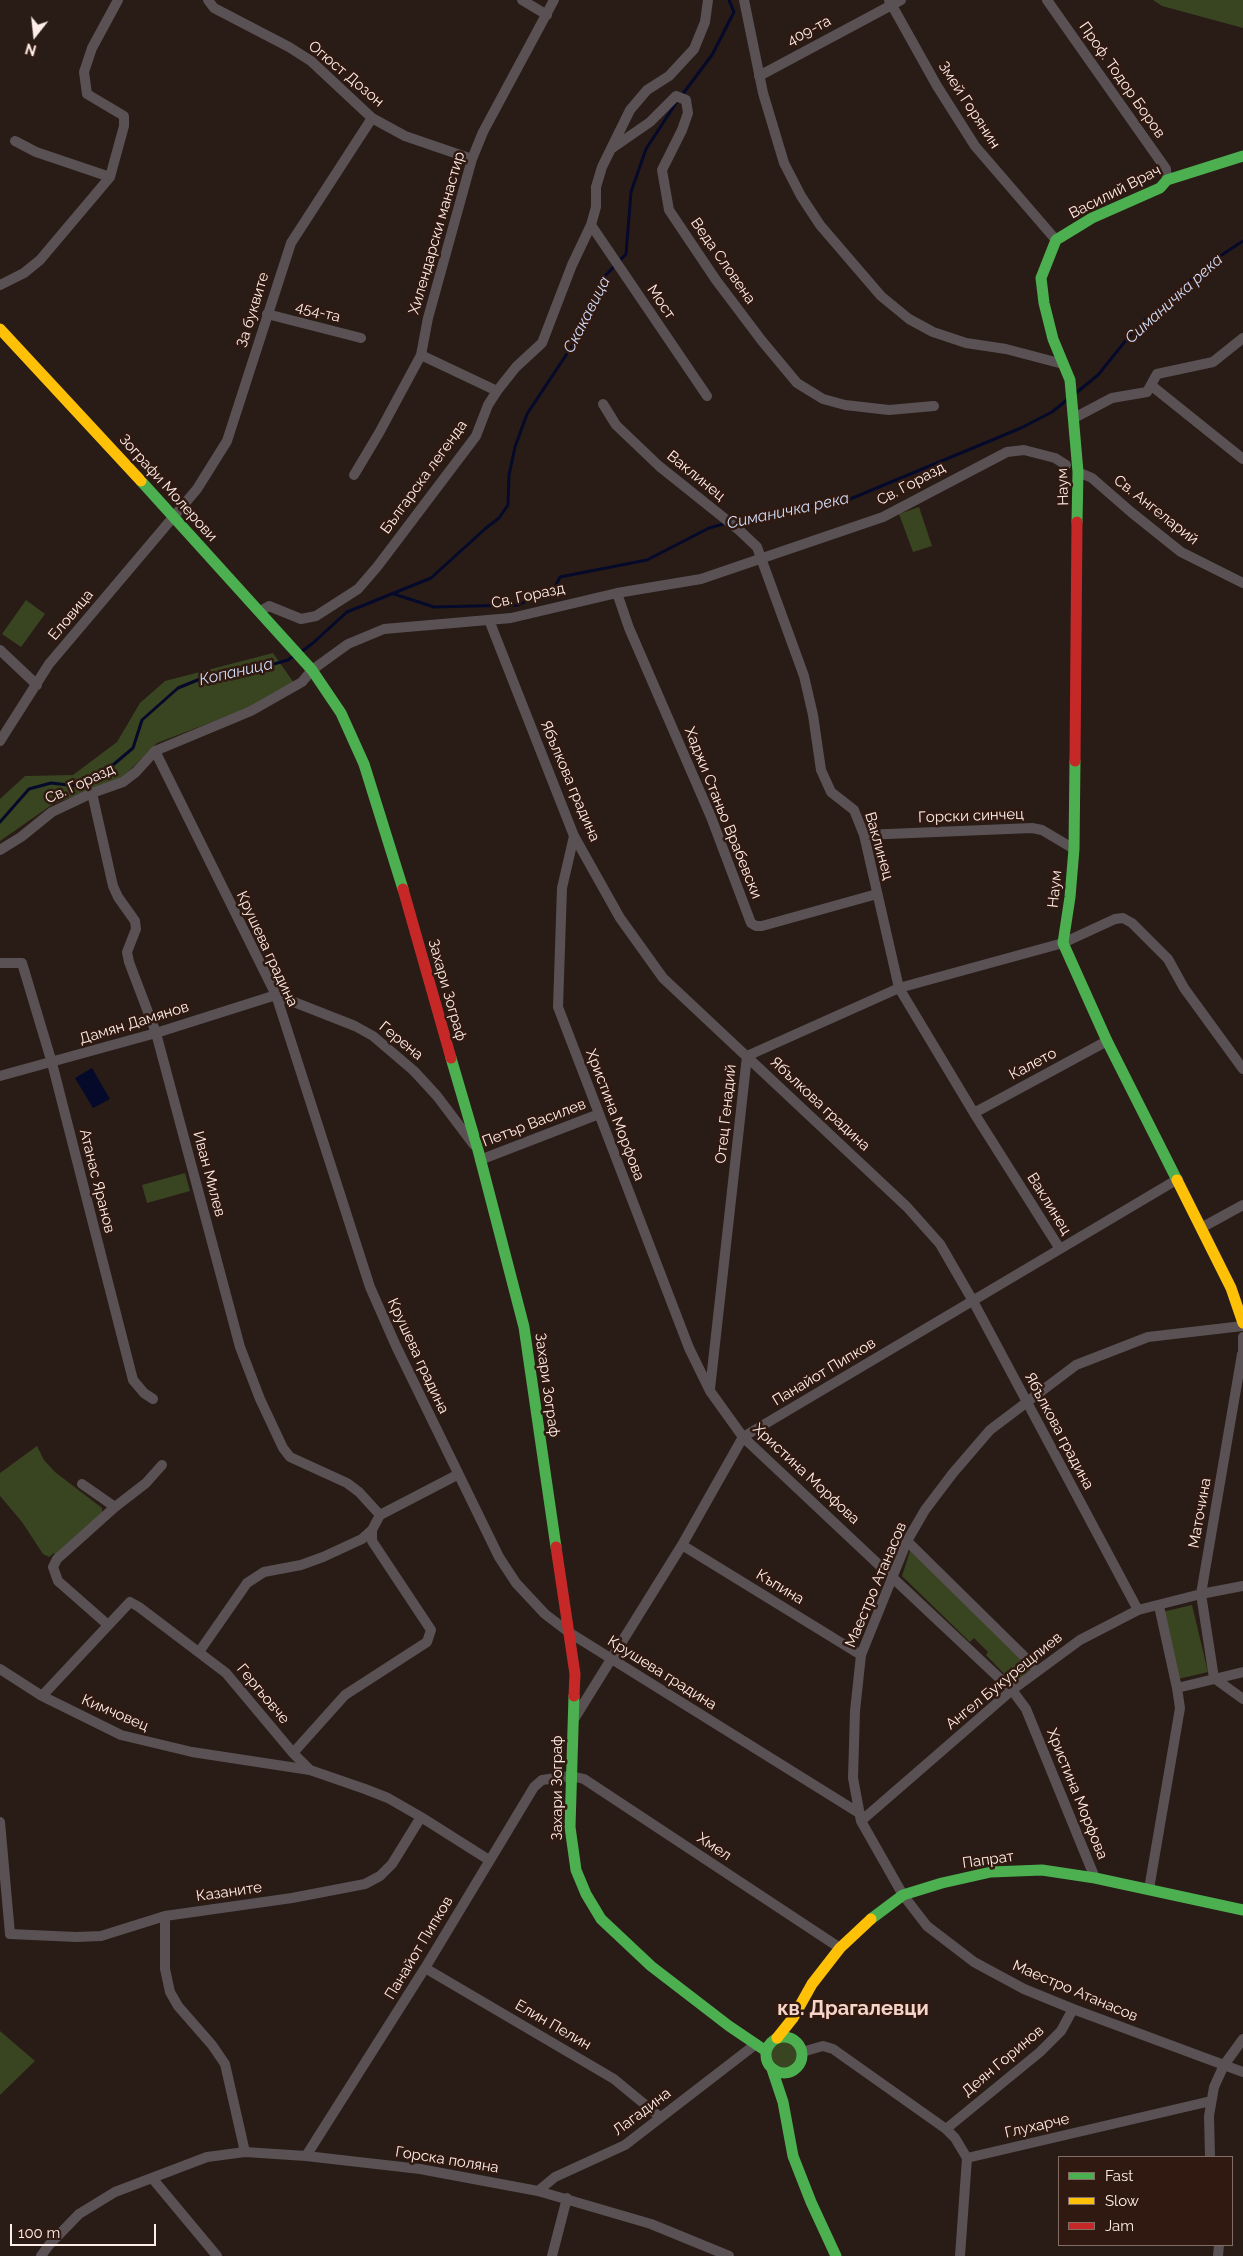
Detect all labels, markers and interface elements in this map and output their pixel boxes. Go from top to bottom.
north arrow [10,10,60,60]
street label: 409-та [784,12,834,50]
street label: Проф. Тодор Боров [1075,18,1169,142]
street label: Огюст Дозон [305,37,387,111]
text: N [24,40,38,59]
street label: Змей Горянин [934,58,1004,152]
street label: Хилендарски манастир [405,150,469,316]
street label: Василий Врач [1066,161,1164,223]
street label: Веда Словена [687,214,759,308]
water label: Симаничка река [1121,250,1227,348]
street label: За буквите [233,270,273,350]
water label: Скакавица [560,273,614,357]
street label: Мост [643,281,679,323]
street label: 454-та [294,298,342,326]
street label: Българска легенда [377,417,471,537]
street label: Зографи Молерови [115,431,221,545]
street label: Ваклинец [663,447,729,505]
street label: Св. Горазд [874,459,948,509]
street label: Наум [1053,468,1073,506]
street label: Св. Ангеларий [1110,471,1202,549]
water label: Симаничка река [725,489,851,533]
street label: Св. Горазд [490,579,566,613]
street label: Еловица [45,586,97,644]
water label: Копаница [197,654,275,690]
street label: Ябълкова градина [536,718,604,844]
street label: Хаджи Станьо Врабевски [680,725,766,901]
street label: Св. Горазд [42,760,118,808]
street label: Горски синчец [918,805,1024,827]
street label: Ваклинец [861,810,897,882]
street label: Наум [1044,869,1066,909]
street label: Крушева градина [232,888,302,1010]
street label: Захари Зограф [424,937,470,1043]
street label: Дамян Дамянов [77,998,191,1048]
street label: Герена [375,1018,427,1064]
street label: Калето [1006,1044,1060,1084]
street label: Христина Морфова [582,1047,648,1183]
street label: Ябълкова градина [766,1053,874,1155]
street label: Отец Генадий [712,1063,740,1165]
street label: Петър Василев [480,1095,588,1151]
street label: Атанас Яранов [75,1127,119,1235]
street label: Иван Милев [189,1129,229,1219]
street label: Ваклинец [1023,1170,1075,1238]
street label: Крушева градина [383,1295,453,1417]
street label: Захари Зограф [531,1332,563,1438]
street label: Панайот Пипков [769,1334,879,1410]
street label: Ябълкова градина [1021,1369,1097,1493]
street label: Христина Морфова [749,1420,863,1528]
street label: Маточина [1185,1477,1215,1549]
street label: Маестро Атанасов [841,1520,911,1650]
street label: Къпина [753,1566,807,1608]
street label: Ангел Букурещлиев [942,1628,1066,1734]
street label: Крушева градина [604,1632,720,1714]
street label: Гергьовче [233,1660,293,1728]
street label: Кимчовец [79,1691,151,1735]
street label: Христина Морфова [1043,1726,1111,1862]
street label: Захари Зограф [548,1735,566,1841]
street label: Хмел [693,1829,735,1865]
street label: Папрат [961,1847,1015,1873]
street label: Казаните [195,1878,263,1906]
street label: Панайот Пипков [381,1893,457,2003]
street label: Маестро Атанасов [1010,1956,1140,2026]
street label: Елин Пелин [512,1996,594,2054]
district label: кв. Драгалевци [777,1997,929,2021]
street label: Деян Горинов [959,2022,1047,2100]
street label: Лагадина [609,2084,675,2140]
street label: Глухарче [1003,2110,1071,2142]
street label: Горска поляна [394,2143,500,2177]
legend [1058,2156,1233,2246]
text: Fast [1105,2167,1133,2185]
text: Slow [1105,2192,1139,2210]
scale bar [12,2214,159,2246]
text: Jam [1105,2217,1134,2235]
text: 100 m [18,2224,60,2242]

